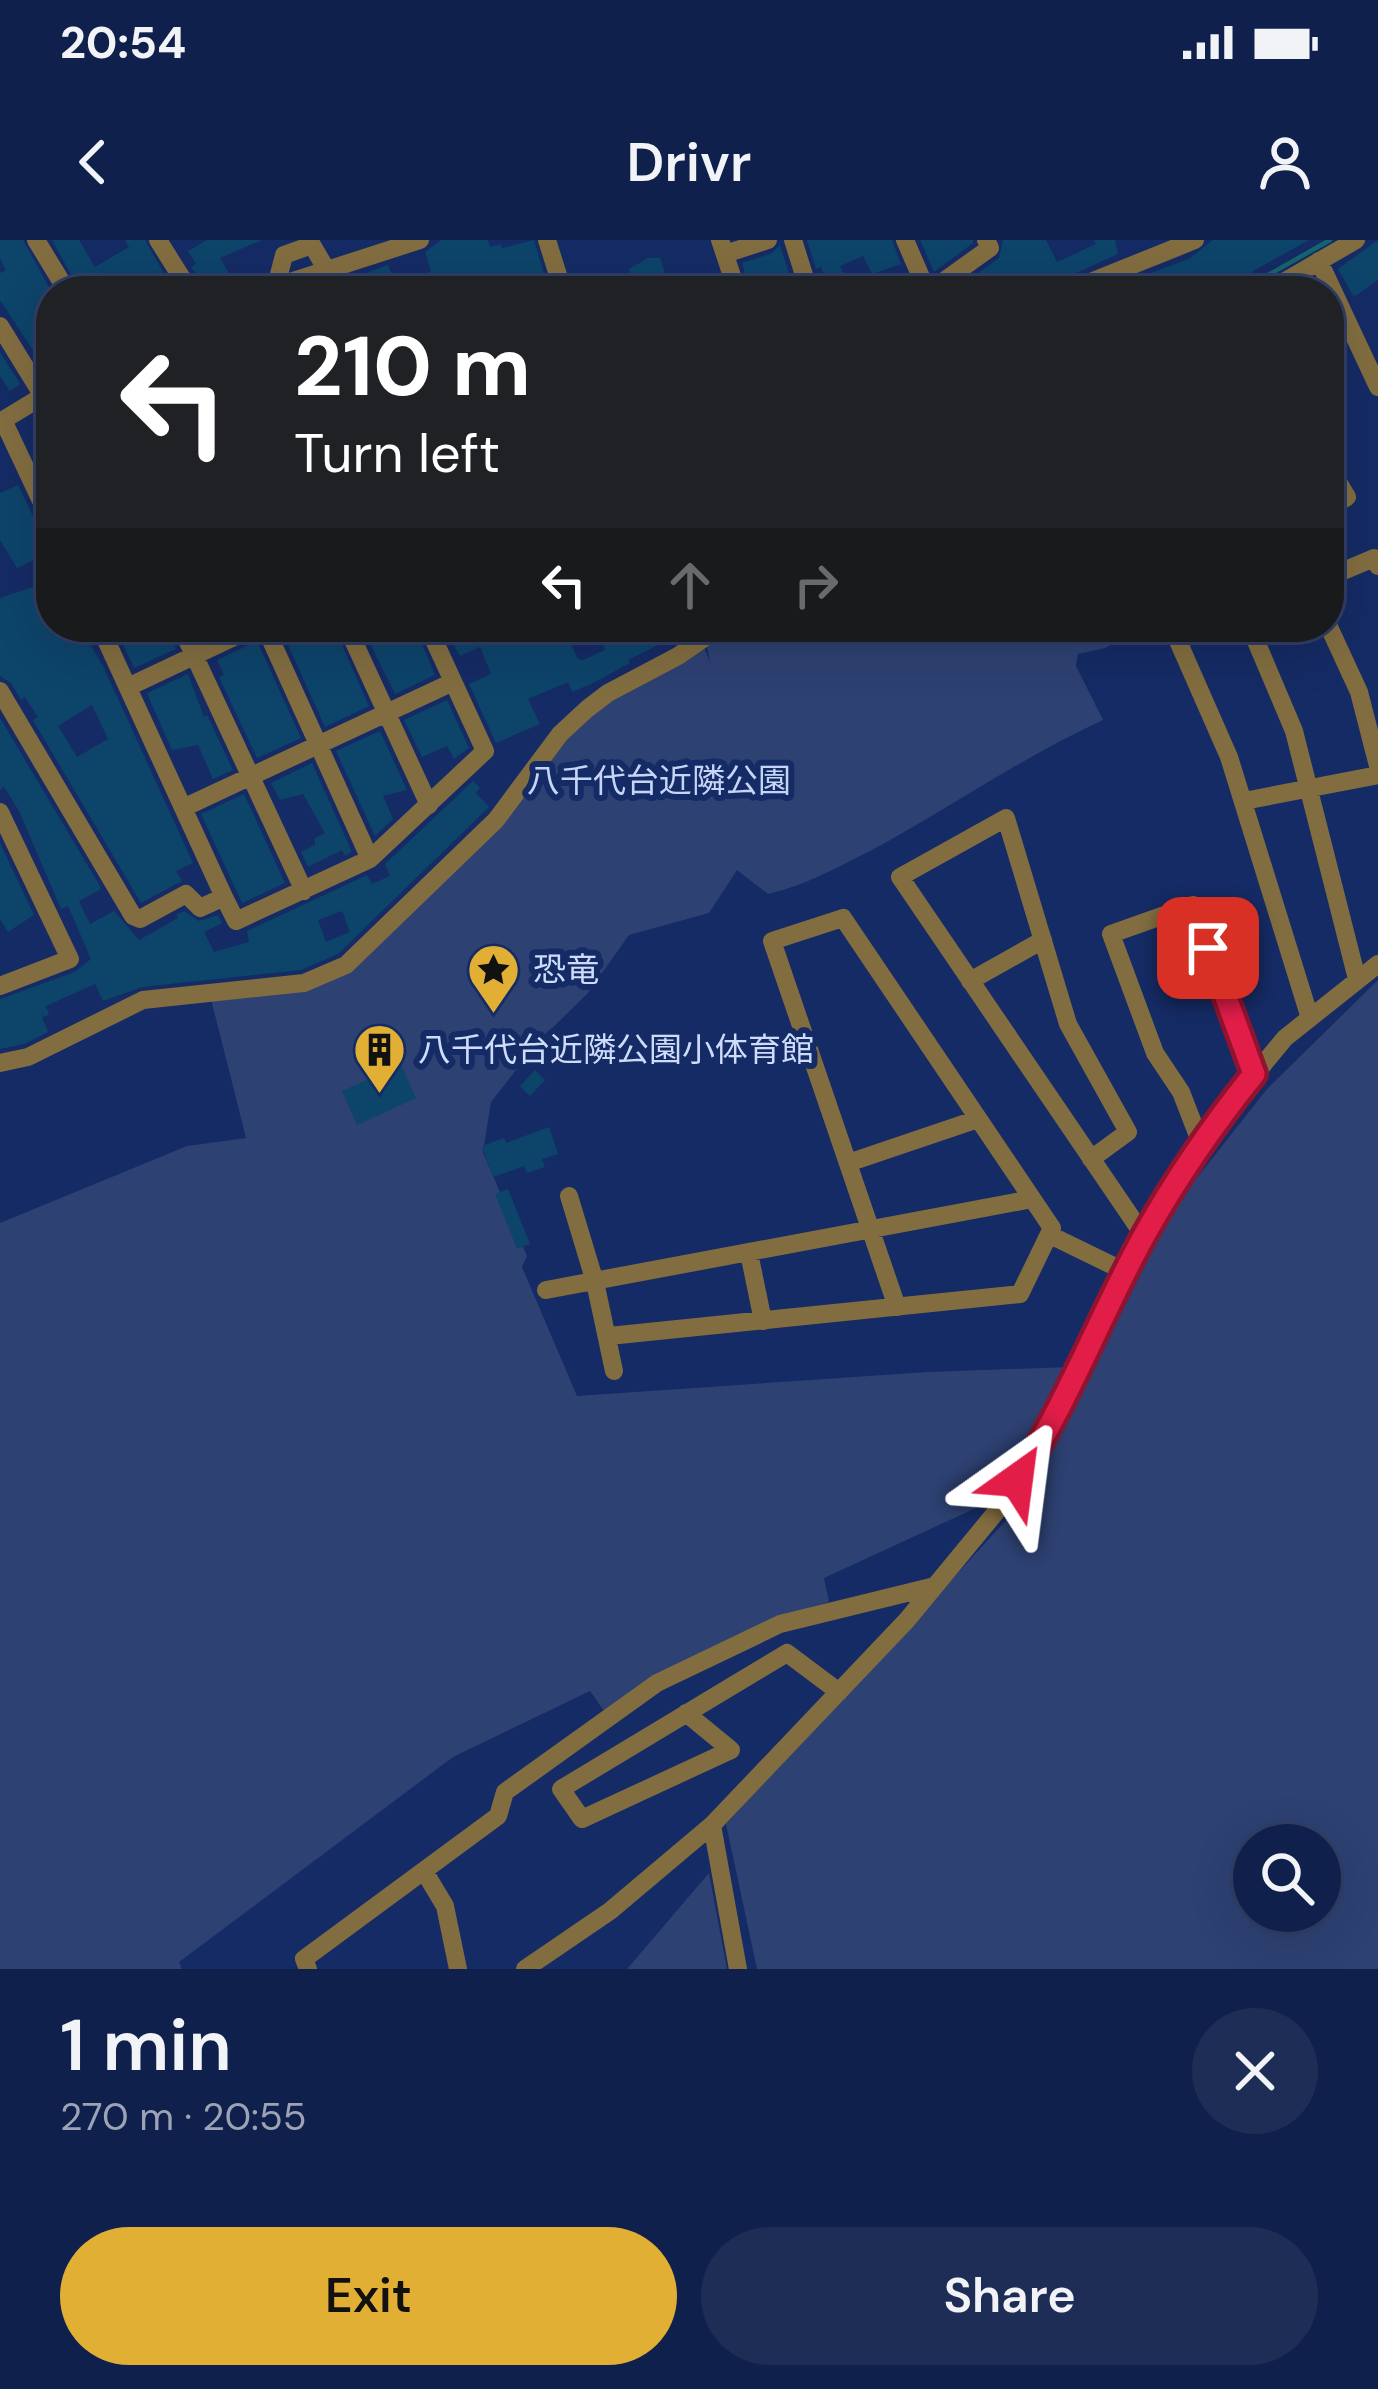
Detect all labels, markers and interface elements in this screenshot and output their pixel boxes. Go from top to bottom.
text: 20:54 [60,13,186,72]
text: Drivr [627,127,751,198]
icon: back [60,129,126,195]
icon: person [1252,129,1318,195]
text: 210 m [294,312,531,421]
icon: left [96,324,252,480]
text: Turn left [294,418,500,489]
icon: left [531,552,597,618]
icon: ahead [657,552,723,618]
icon: right [783,552,849,618]
park label: 八千代台近隣公園 [527,759,791,802]
pin [1157,897,1259,999]
icon: arrive [1175,915,1241,981]
place icon: 恐竜 [466,941,522,1015]
place label: 恐竜 [533,948,599,991]
building icon: 八千代台近隣公園小体育館 [351,1021,407,1095]
place label: 八千代台近隣公園小体育館 [418,1028,814,1071]
position arrow [954,1417,1080,1543]
map controls [1233,1824,1341,1932]
button: search [1233,1824,1341,1932]
text: 1 min [60,1999,232,2092]
button: close [1192,2008,1318,2134]
text: 270 m · 20:55 [60,2091,307,2142]
button: Exit [60,2227,677,2365]
button: Share [701,2227,1318,2365]

